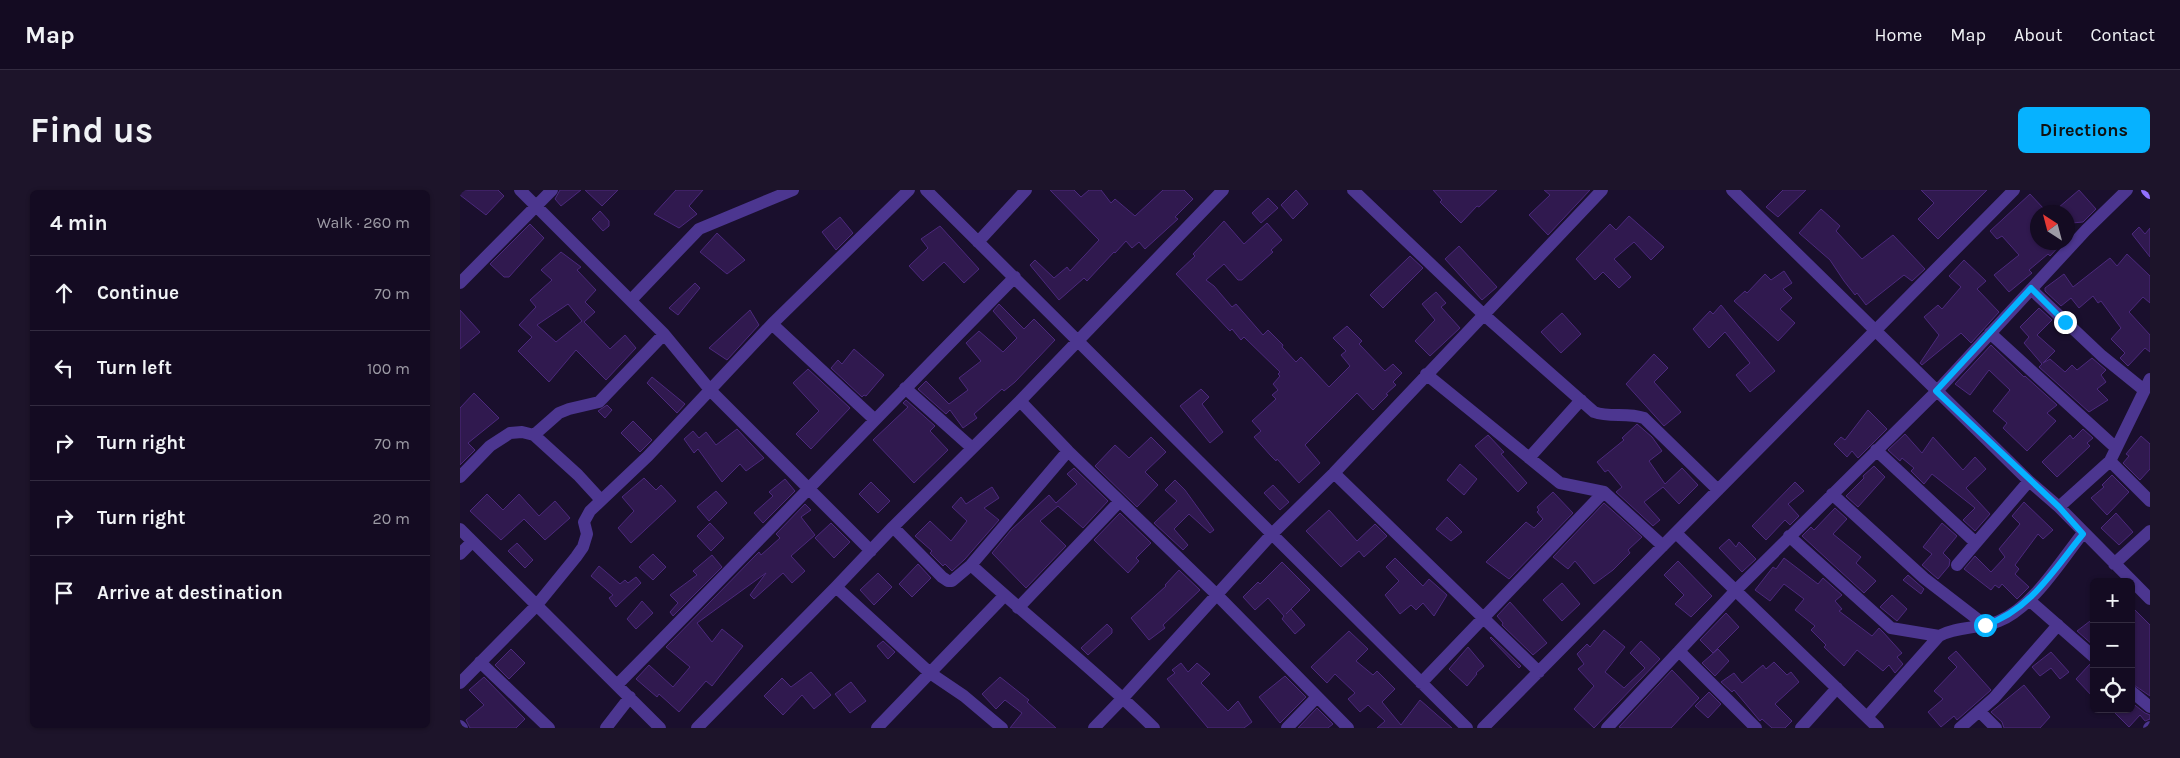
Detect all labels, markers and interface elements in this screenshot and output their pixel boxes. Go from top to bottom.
text: Map [25,21,75,49]
text: Home [1874,24,1922,46]
text: Map [1950,24,1986,46]
text: About [2014,24,2063,46]
text: Contact [2091,24,2155,46]
button: Directions [2018,107,2150,153]
text: Find us [30,110,153,151]
north arrow [2030,205,2075,250]
text: 4 min [50,211,108,235]
text: Walk · 260 m [317,213,410,232]
icon: ahead [50,279,78,307]
text: Continue [97,282,179,304]
text: 70 m [374,284,410,303]
route end [2054,311,2077,334]
icon: left [50,354,78,382]
text: Turn left [97,357,172,379]
text: 100 m [367,359,410,378]
icon: right [50,429,78,457]
text: Turn right [97,432,186,454]
text: 70 m [374,434,410,453]
icon: right [50,504,78,532]
text: Turn right [97,507,186,529]
text: 20 m [372,509,410,528]
map controls [2090,578,2135,713]
button: + [2090,578,2135,623]
icon: arrive [50,579,78,607]
text: Arrive at destination [97,582,283,604]
route start [1974,614,1997,637]
button: − [2090,623,2135,668]
button: locate [2090,668,2135,713]

